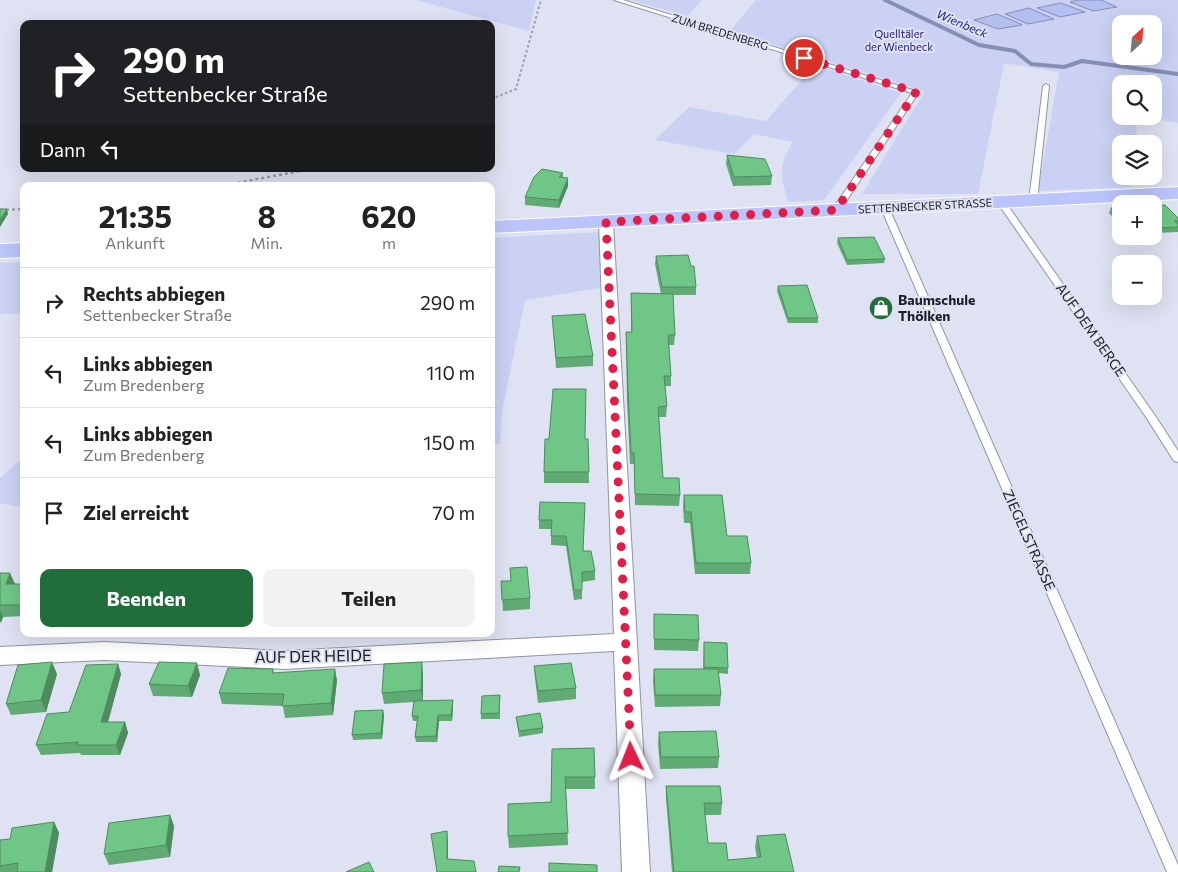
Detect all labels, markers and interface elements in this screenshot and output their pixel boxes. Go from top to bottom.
water label: Wienbeck [935,6,991,40]
street label: ZUM BREDENBERG [670,11,770,52]
north arrow [1112,15,1162,65]
map controls [1112,15,1162,305]
park label: Quelltäler der Wienbeck [865,27,933,53]
text: 290 m [123,37,225,80]
pin [783,37,825,79]
icon: right [40,40,105,105]
icon: arrive [790,44,818,72]
button: search [1112,75,1162,125]
text: Settenbecker Straße [123,80,328,107]
icon: left [96,135,124,163]
button: layers [1112,135,1162,185]
text: Dann [40,138,86,161]
street label: SETTENBECKER STRASSE [858,195,992,216]
button: + [1112,195,1162,245]
text: 21:35 [98,197,172,234]
text: 8 [257,197,276,234]
text: 620 [361,197,417,234]
text: Ankunft [105,233,165,252]
text: Min. [250,233,283,252]
text: m [382,233,396,252]
button: − [1112,255,1162,305]
street label: AUF DEM BERGE [1053,280,1130,380]
text: Rechts abbiegen [83,282,225,305]
icon: right [40,289,68,317]
text: 290 m [420,291,475,314]
place label: Baumschule Thölken [898,291,975,324]
shop icon: Baumschule Thölken [868,295,894,321]
text: Settenbecker Straße [83,305,232,324]
text: Links abbiegen [83,352,213,375]
icon: left [40,359,68,387]
text: 110 m [426,361,475,384]
text: Zum Bredenberg [83,375,204,394]
text: Links abbiegen [83,422,213,445]
icon: left [40,429,68,457]
text: 150 m [423,431,475,454]
text: Zum Bredenberg [83,445,204,464]
street label: ZIEGELSTRASSE [1000,487,1059,593]
icon: arrive [40,499,68,527]
text: Ziel erreicht [83,501,189,524]
text: 70 m [432,501,475,524]
button: Beenden [40,569,253,627]
button: Teilen [263,569,475,627]
street label: AUF DER HEIDE [254,645,372,666]
position arrow [604,730,656,782]

